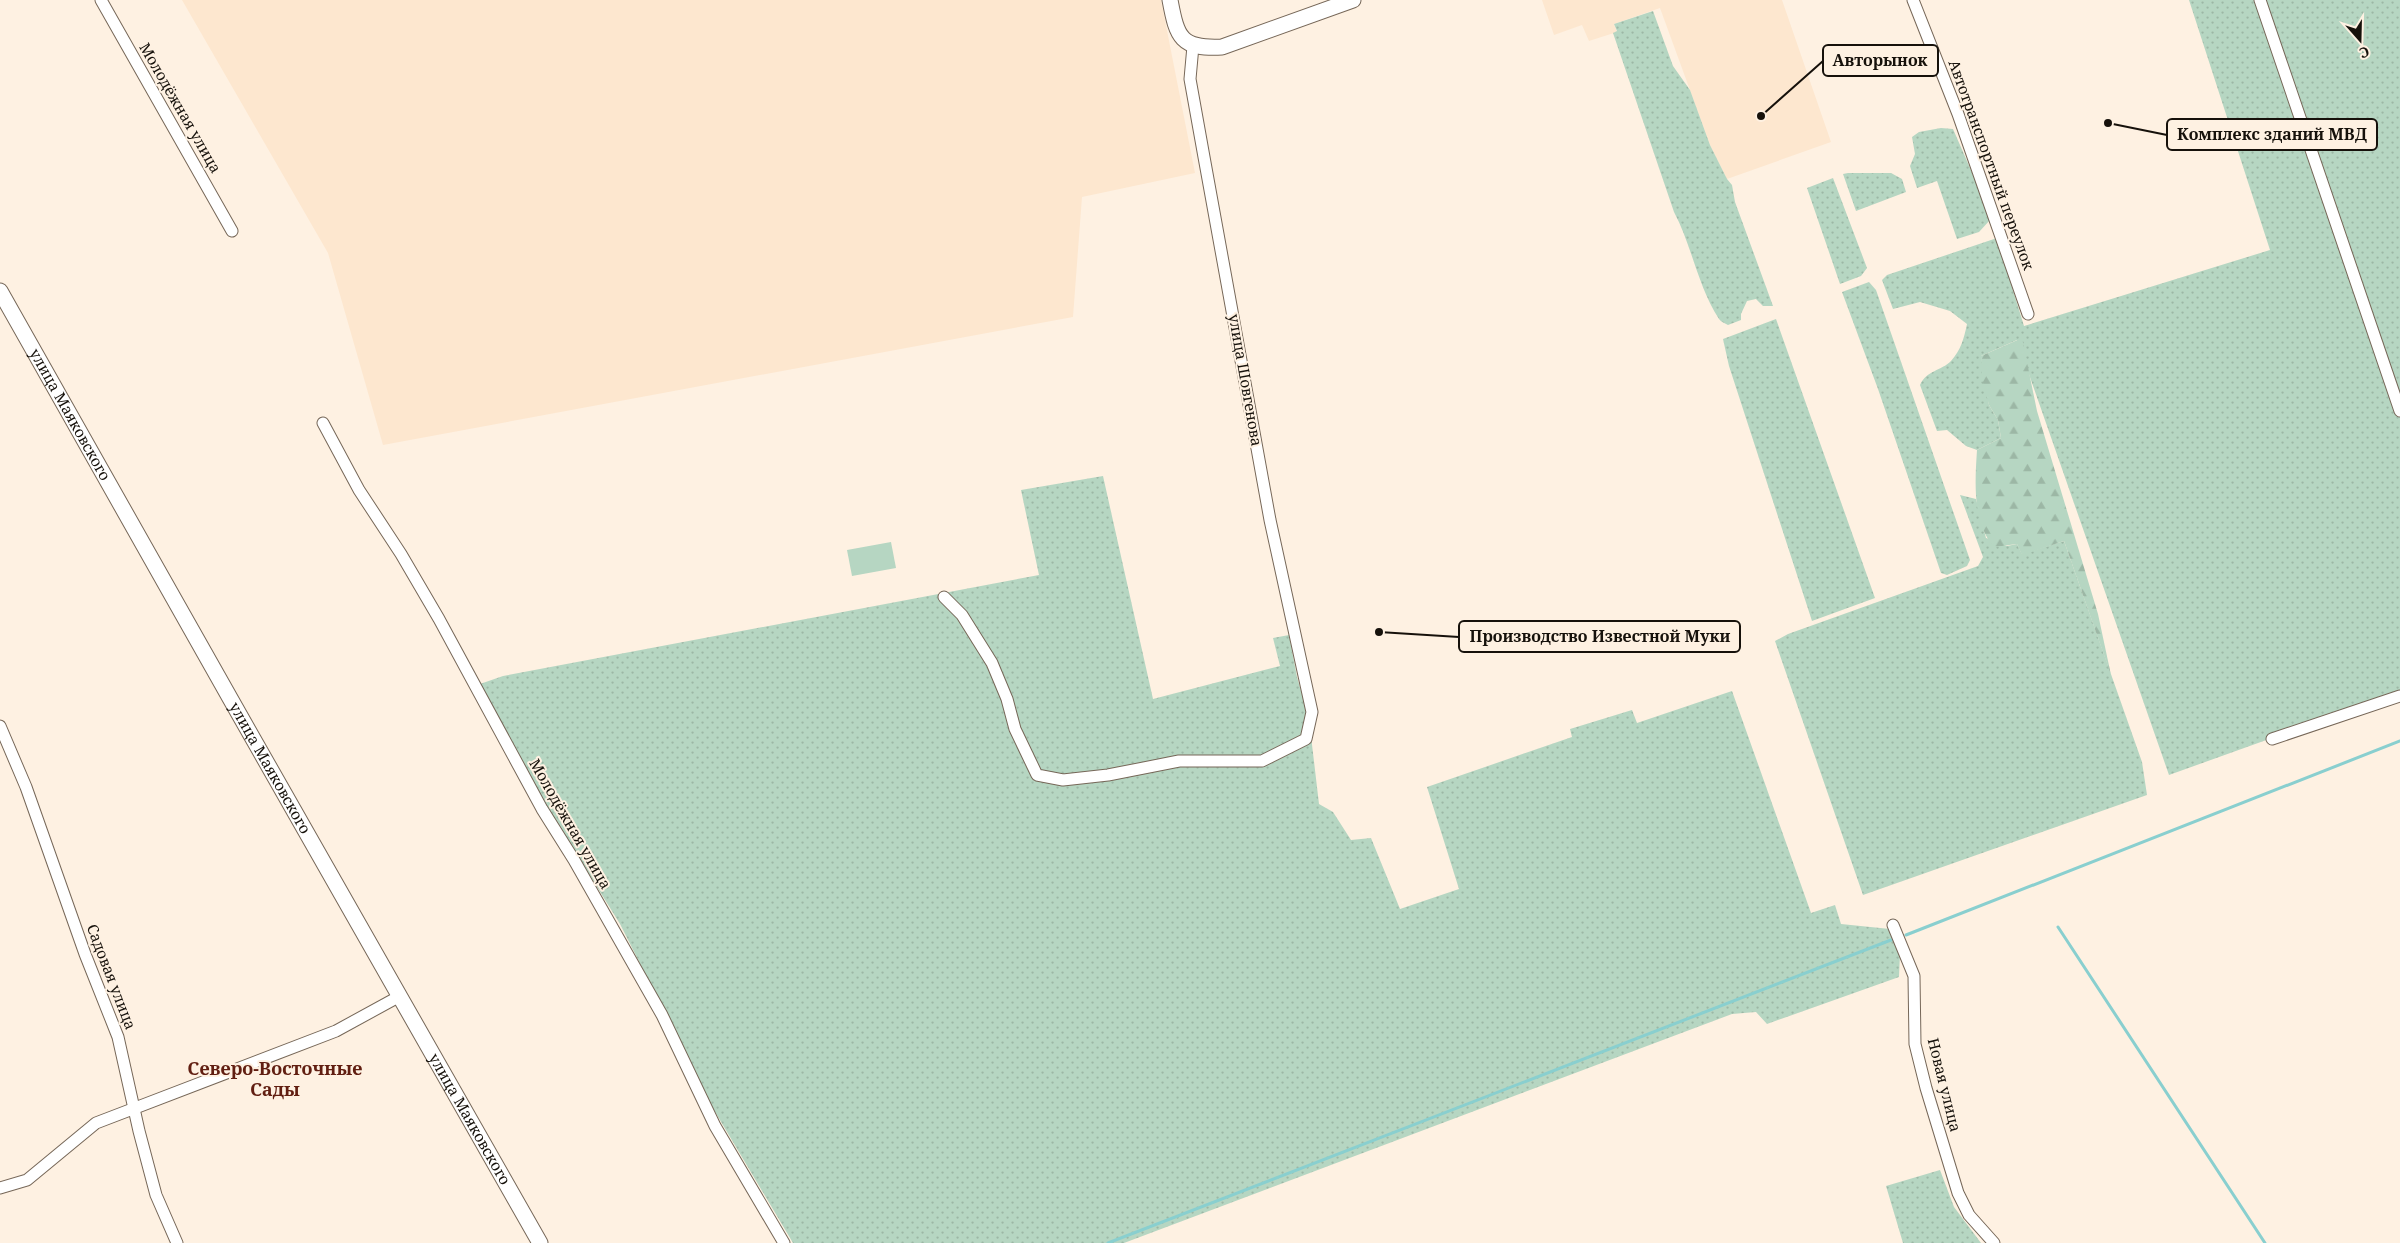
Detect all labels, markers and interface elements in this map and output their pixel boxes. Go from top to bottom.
north arrow [2335,15,2385,65]
street label: Молодёжная улица [135,39,226,176]
text: С [2357,42,2372,63]
callout: Авторынок [1823,45,1938,76]
text: Авторынок [1832,49,1928,71]
street label: Автотранспортный переулок [1945,57,2039,273]
callout: Комплекс зданий МВД [2167,119,2377,150]
text: Комплекс зданий МВД [2177,123,2367,145]
street label: улица Шовгенова [1225,312,1267,448]
street label: улица Маяковского [25,345,116,484]
callout: Производство Известной Муки [1459,621,1740,652]
text: Производство Известной Муки [1470,625,1731,647]
street label: улица Маяковского [225,698,316,837]
street label: Молодёжная улица [525,755,616,892]
street label: Садовая улица [83,921,141,1032]
street label: Новая улица [1924,1036,1966,1134]
street label: улица Маяковского [425,1049,516,1188]
district label: Северо-Восточные Сады [188,1056,362,1101]

